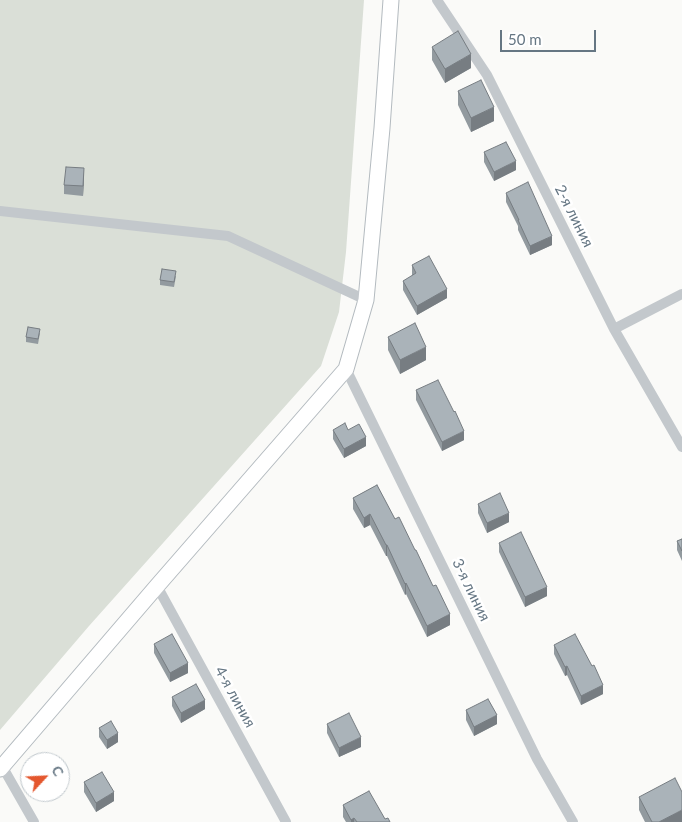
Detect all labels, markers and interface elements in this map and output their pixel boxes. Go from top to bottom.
scale bar [502,20,598,52]
text: 50 m [508,30,542,48]
street label: 2-я линия [551,182,597,250]
street label: 3-я линия [448,556,494,624]
street label: 4-я линия [211,663,259,731]
north arrow [20,752,70,802]
text: С [48,763,68,779]

